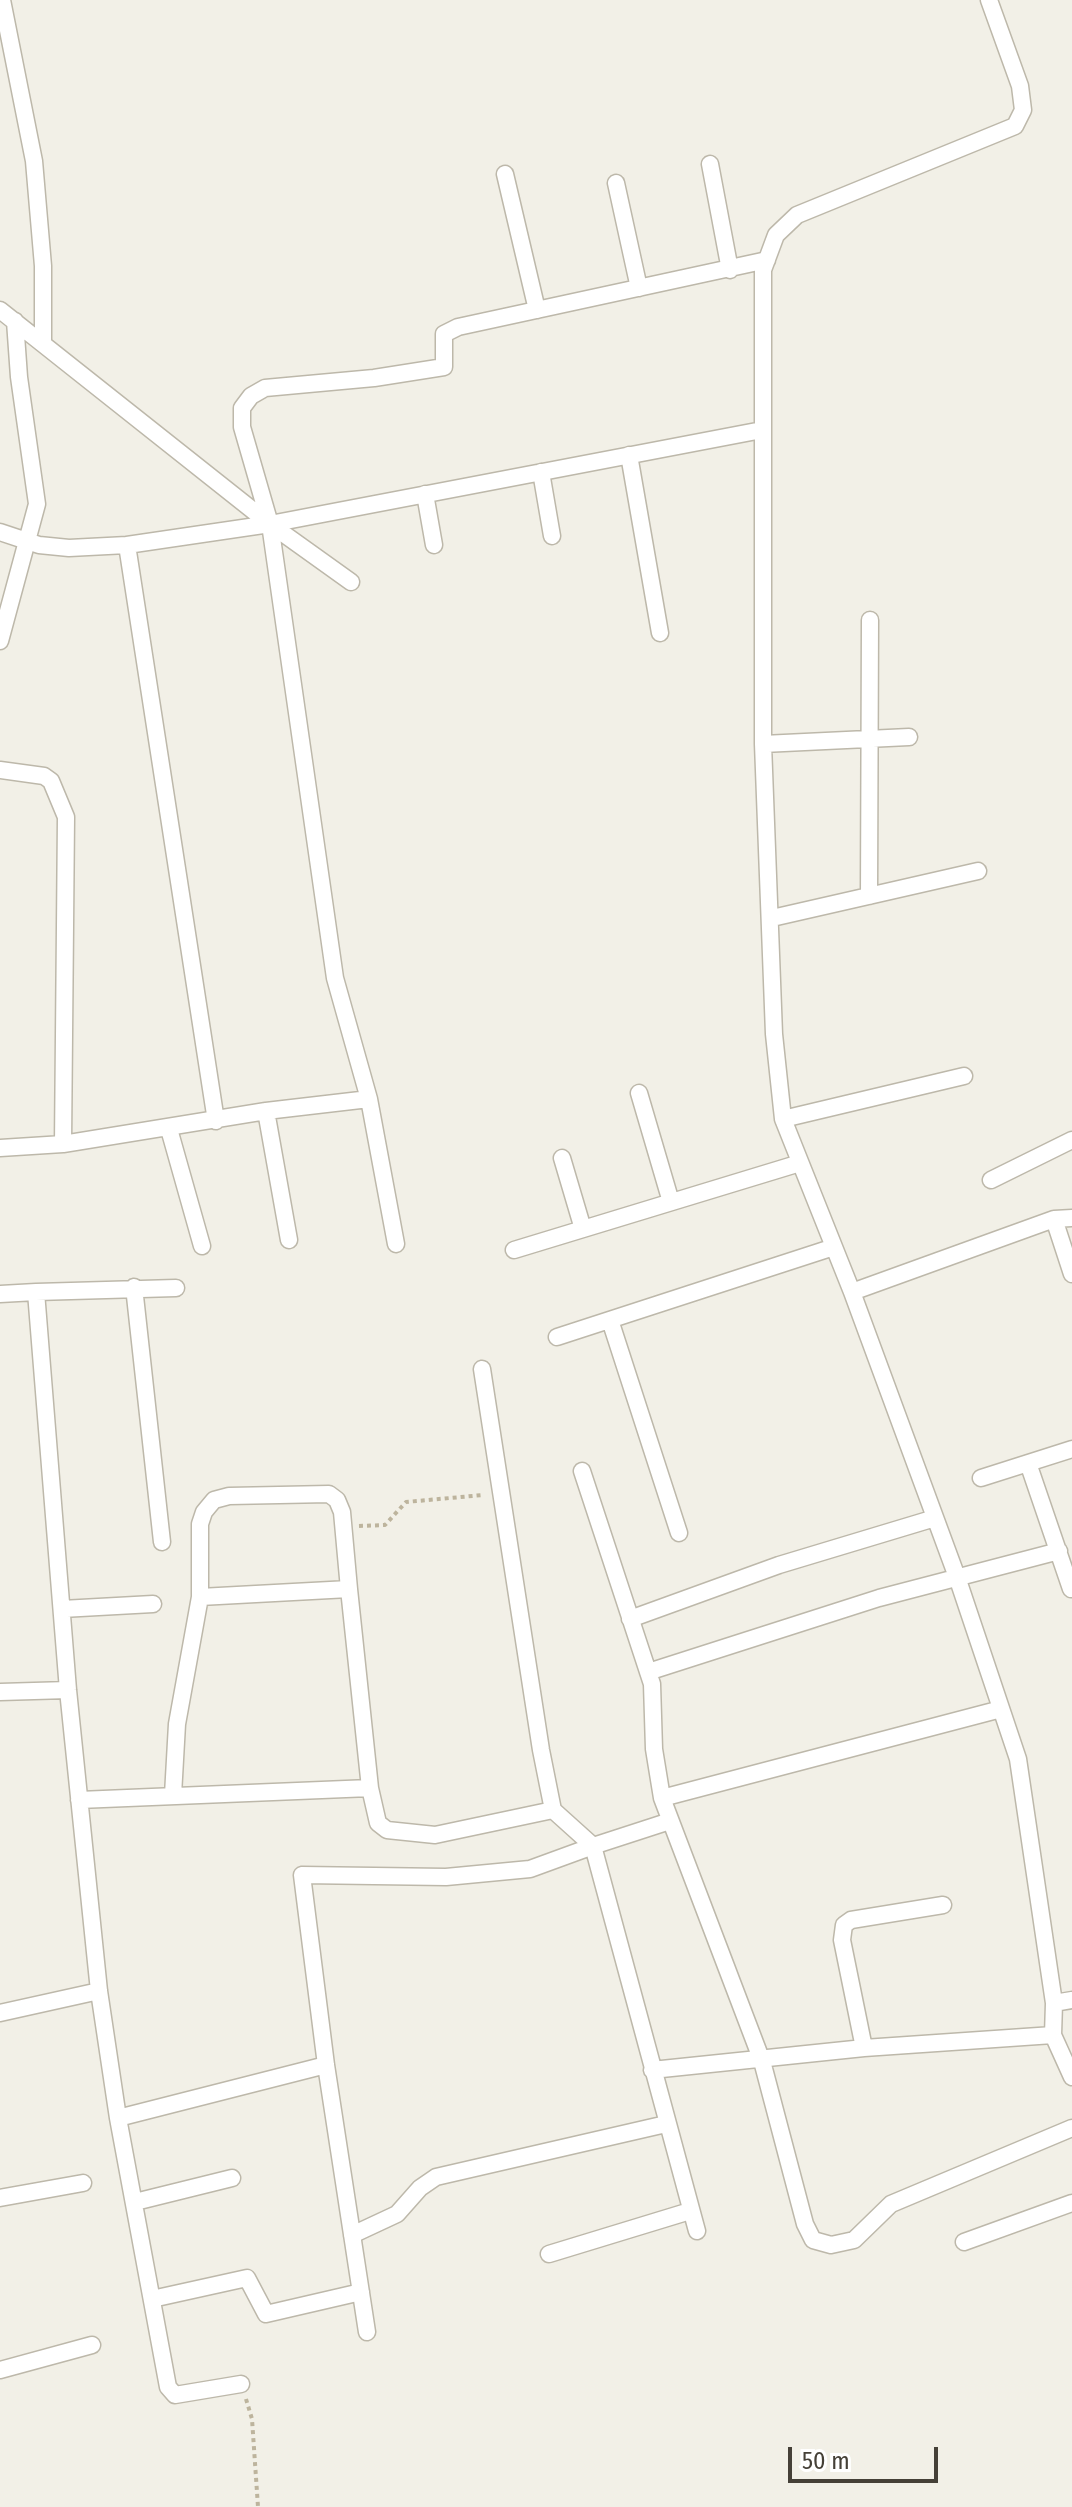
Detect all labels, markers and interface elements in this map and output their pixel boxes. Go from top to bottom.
scale bar [792,2431,942,2481]
text: 50 m [802,2447,850,2475]

